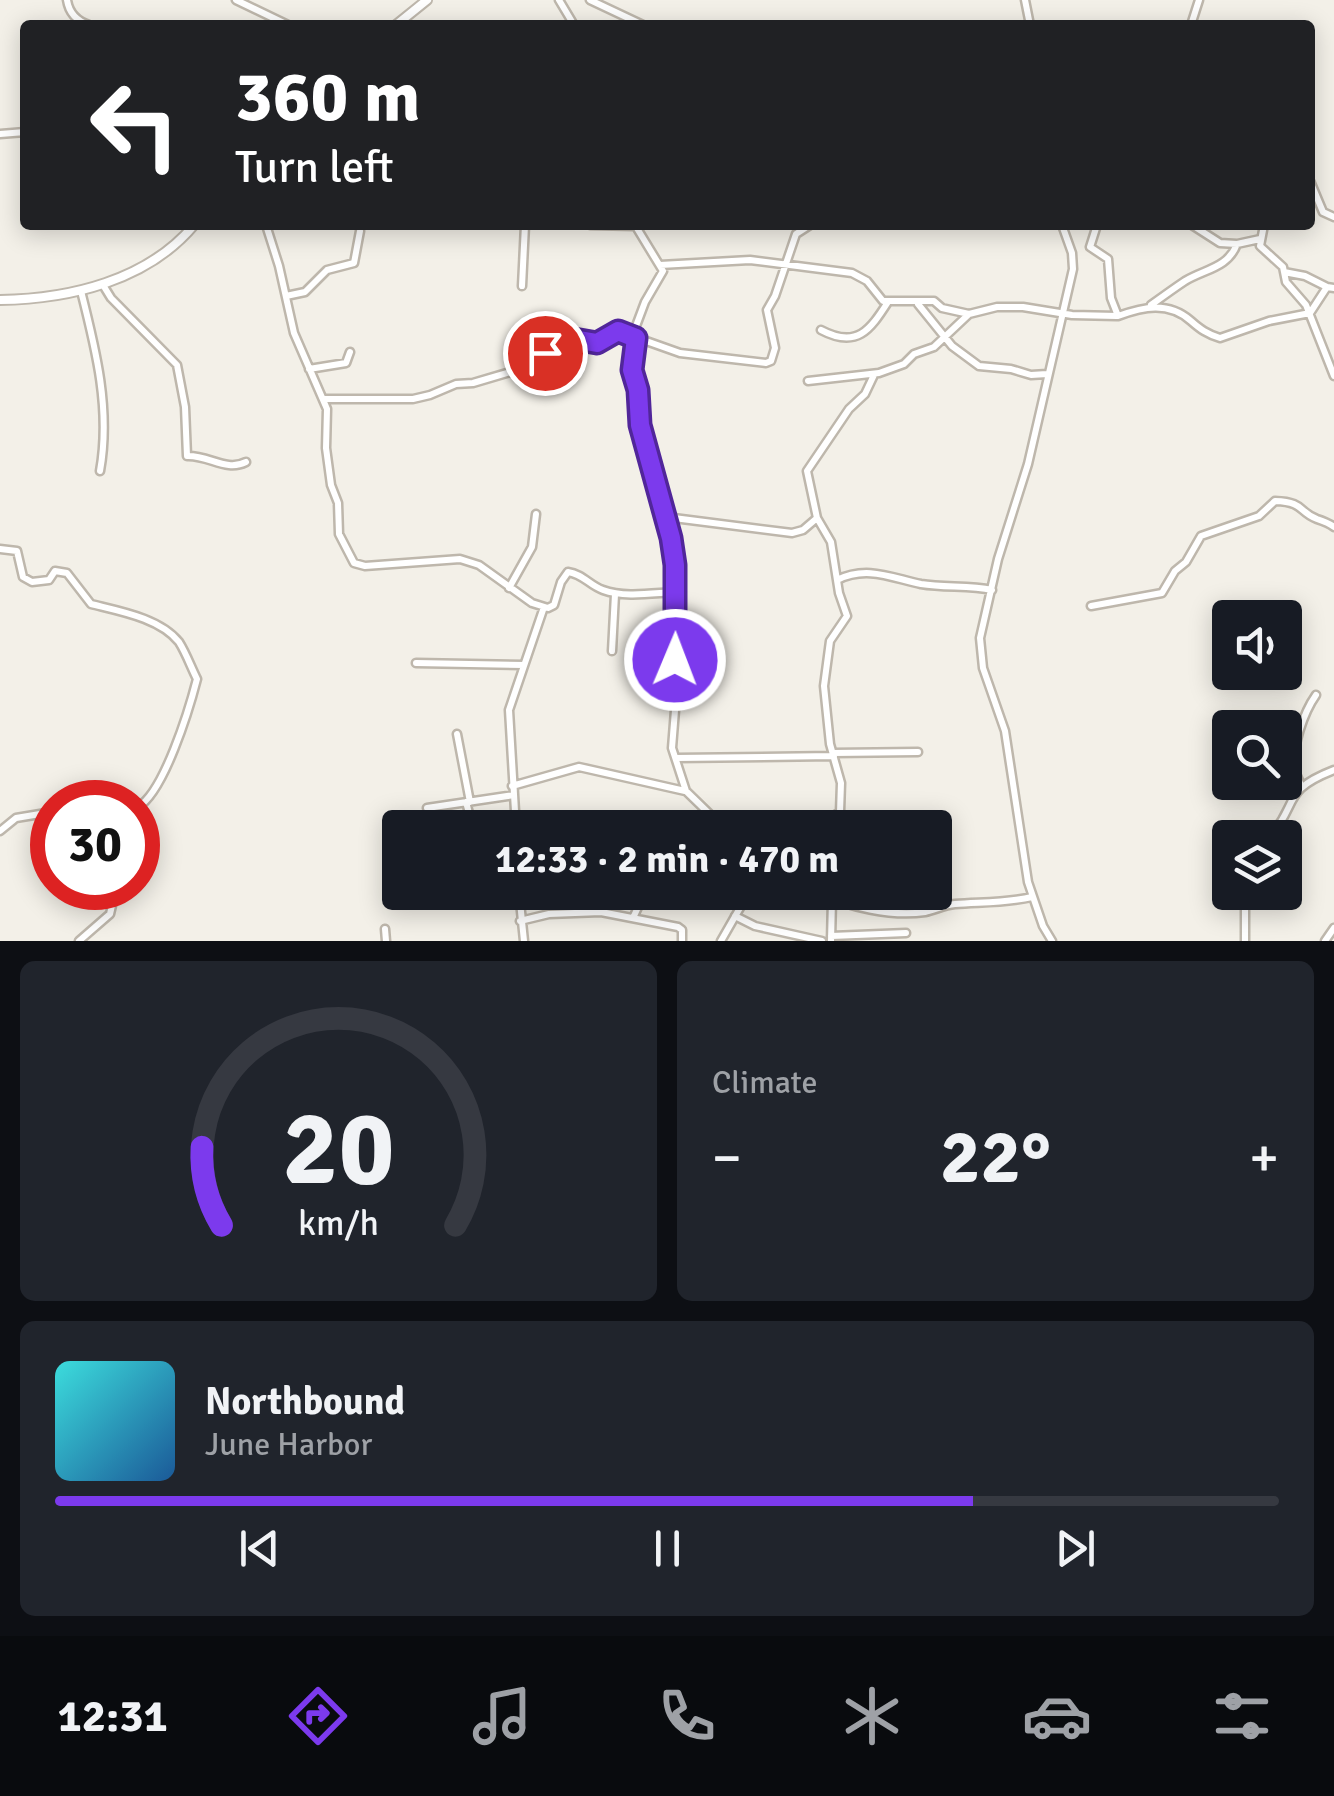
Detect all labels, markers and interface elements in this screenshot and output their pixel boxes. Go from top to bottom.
text: 360 m [235,54,420,140]
icon: left [70,60,200,190]
text: Turn left [235,140,394,195]
pin [503,311,588,396]
icon: arrive [518,326,573,381]
map controls [1212,600,1302,910]
button: sound [1212,600,1302,690]
position arrow [623,608,727,712]
button: search [1212,710,1302,800]
speed limit sign: 30 [30,780,160,910]
button: layers [1212,820,1302,910]
text: 12:33 · 2 min · 470 m [495,836,839,883]
text: Climate [712,1063,818,1102]
text: 20 [282,1085,395,1213]
text: 22° [940,1111,1051,1204]
text: − [712,1124,742,1192]
text: + [1249,1124,1279,1192]
text: km/h [298,1201,379,1245]
text: Northbound [205,1378,405,1425]
text: June Harbor [205,1425,372,1464]
icon: previous [232,1521,287,1576]
icon: pause [640,1521,695,1576]
icon: next [1048,1521,1103,1576]
icon: directions [283,1681,353,1751]
icon: music [467,1681,537,1751]
icon: phone [652,1681,722,1751]
icon: climate [837,1681,907,1751]
icon: car [1022,1681,1092,1751]
icon: filters [1207,1681,1277,1751]
text: 12:31 [57,1689,168,1744]

